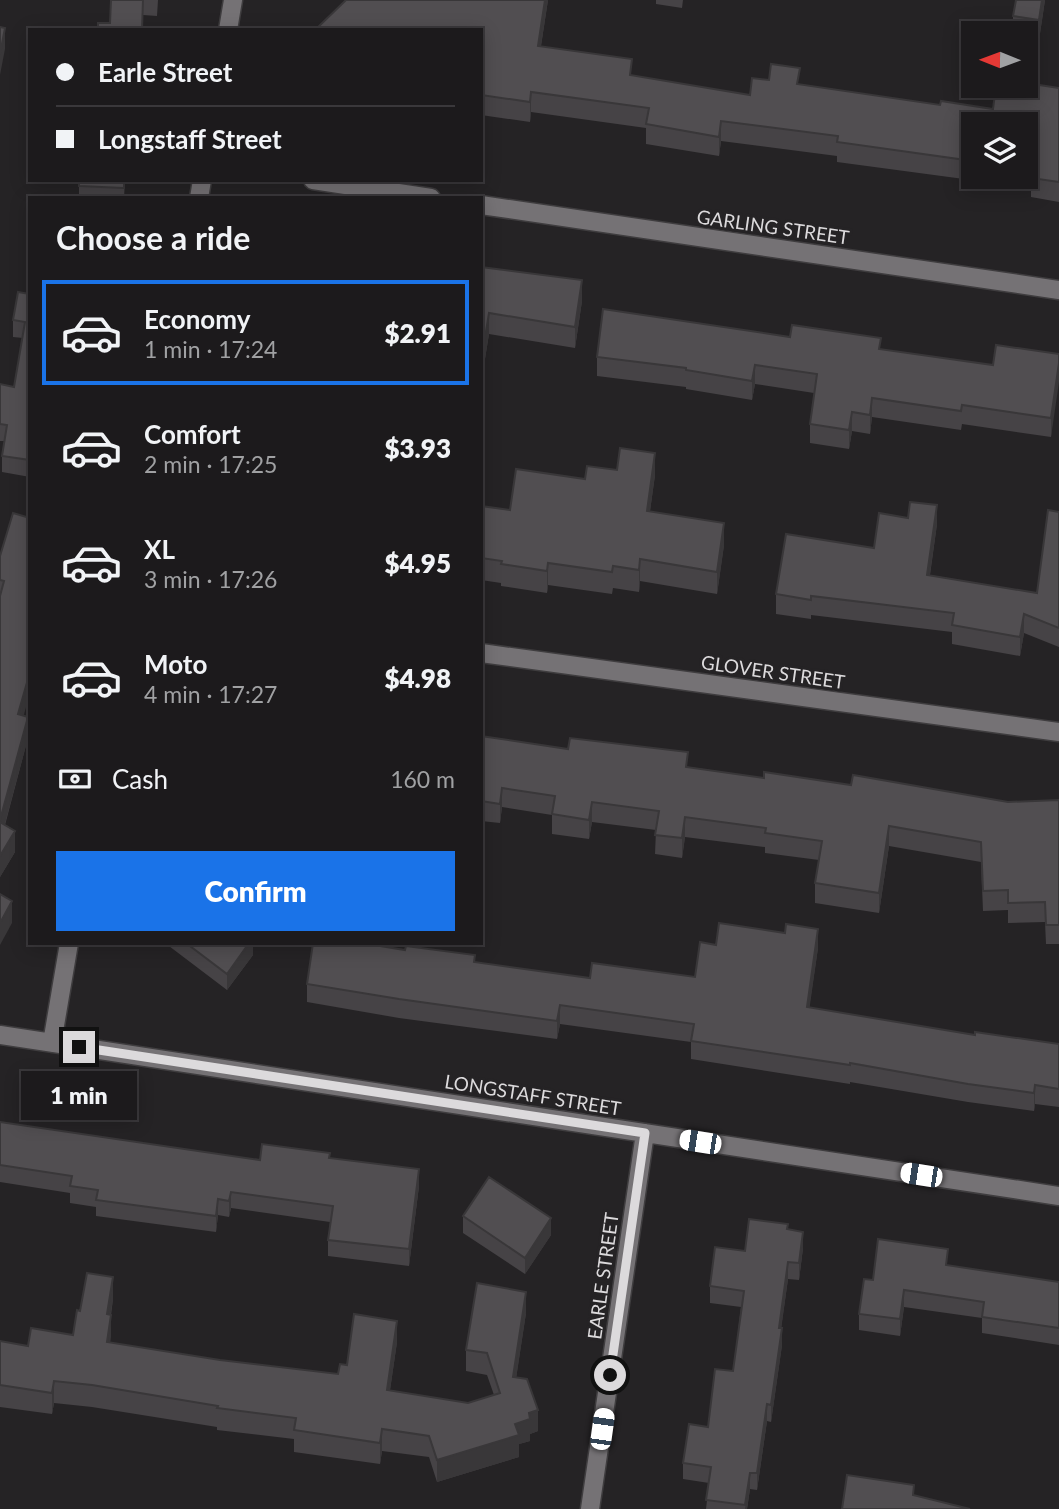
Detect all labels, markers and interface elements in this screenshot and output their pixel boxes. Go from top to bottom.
north arrow [961,21,1038,98]
map controls [961,21,1038,189]
text: Earle Street [98,56,232,88]
button: layers [961,112,1038,189]
text: Longstaff Street [98,123,282,155]
street label: GARLING STREET [695,204,851,249]
text: Choose a ride [56,218,250,257]
icon: car [60,301,123,364]
text: Economy [144,303,250,335]
text: $2.91 [384,317,451,349]
text: 1 min · 17:24 [144,335,277,363]
icon: car [60,416,123,479]
text: Comfort [144,418,241,450]
text: $3.93 [384,432,451,464]
text: 2 min · 17:25 [144,450,277,478]
icon: car [60,531,123,594]
text: XL [144,533,175,565]
text: $4.95 [384,547,451,579]
text: 3 min · 17:26 [144,565,277,593]
icon: car [60,646,123,709]
text: Moto [144,648,207,680]
street label: GLOVER STREET [700,650,846,693]
text: $4.98 [384,662,451,694]
text: 4 min · 17:27 [144,680,277,708]
icon: cash [56,760,94,798]
text: Cash [112,763,168,795]
text: 160 m [390,765,455,793]
button: Confirm [56,851,455,931]
route end [63,1031,95,1063]
street label: LONGSTAFF STREET [443,1069,623,1120]
callout: 1 min [21,1072,137,1120]
text: 1 min [50,1081,108,1109]
car [678,1128,723,1156]
car [899,1161,944,1189]
street label: EARLE STREET [582,1211,623,1341]
route start [594,1359,626,1391]
car [589,1407,616,1451]

